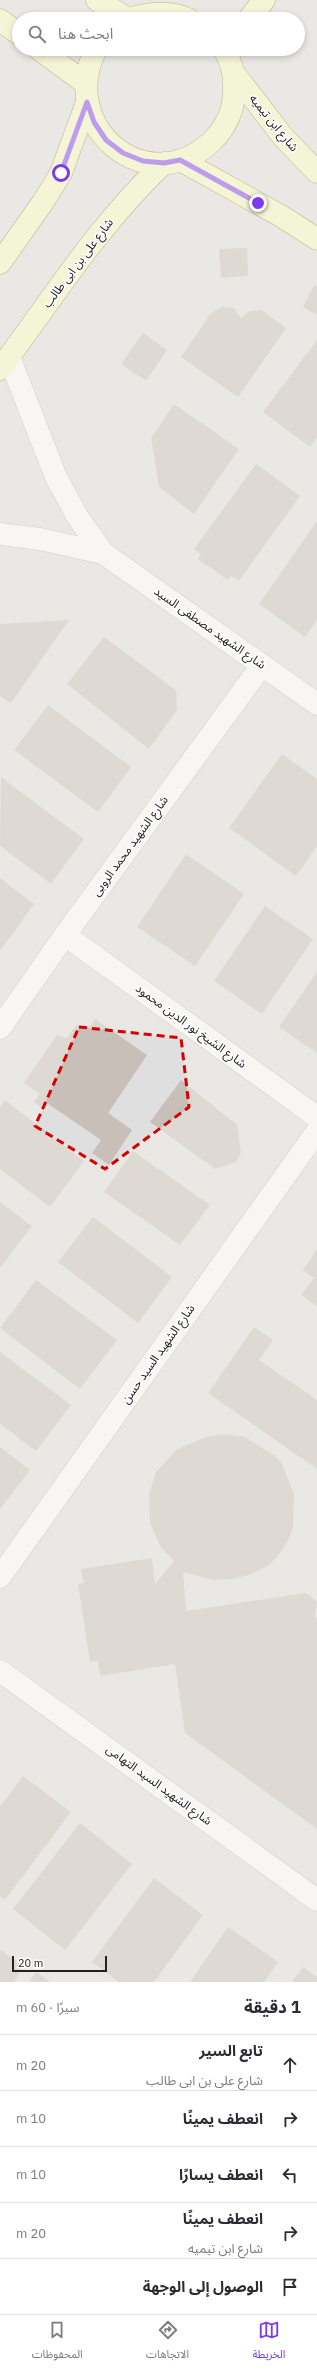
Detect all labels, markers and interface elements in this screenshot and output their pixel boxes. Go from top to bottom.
search box [12,12,305,56]
icon: search [26,23,48,45]
text: ابحث هنا [58,24,113,43]
street label: شارع ابن تيميه [245,91,302,156]
route start [52,164,70,182]
route end [249,194,267,212]
street label: شارع على بن ابى طالب [39,215,118,312]
street label: شارع الشهيد مصطفى السيد [150,583,269,674]
street label: شارع الشهيد محمد الروبى [88,793,173,900]
street label: شارع الشيخ نور الدين محمود [132,980,250,1072]
street label: شارع الشهيد السيد حسن [118,1301,199,1408]
street label: شارع الشهيد السيد التهامى [102,1741,215,1830]
scale bar [12,1954,107,1973]
text: 20 m [18,1956,43,1970]
text: 1 دقيقة [244,1996,301,2018]
text: سيرًا · 60 m [16,1999,79,2016]
text: تابع السير [199,2041,263,2060]
icon: ahead [279,2054,301,2076]
text: 20 m [16,2057,46,2074]
text: شارع على بن ابى طالب [146,2072,263,2089]
icon: right [279,2108,301,2130]
text: انعطف يمينًا [183,2109,263,2128]
text: 10 m [16,2110,46,2127]
icon: left [279,2164,301,2186]
text: انعطف يسارًا [179,2165,263,2184]
text: 10 m [16,2166,46,2183]
text: انعطف يمينًا [183,2209,263,2228]
icon: right [279,2222,301,2244]
text: 20 m [16,2225,46,2242]
text: شارع ابن تيميه [188,2240,263,2257]
icon: arrive [279,2276,301,2298]
text: الوصول إلى الوجهة [143,2277,263,2296]
tab: المحفوظات [32,2319,83,2366]
tab: الاتجاهات [146,2319,189,2366]
tab: الخريطة [252,2319,285,2366]

